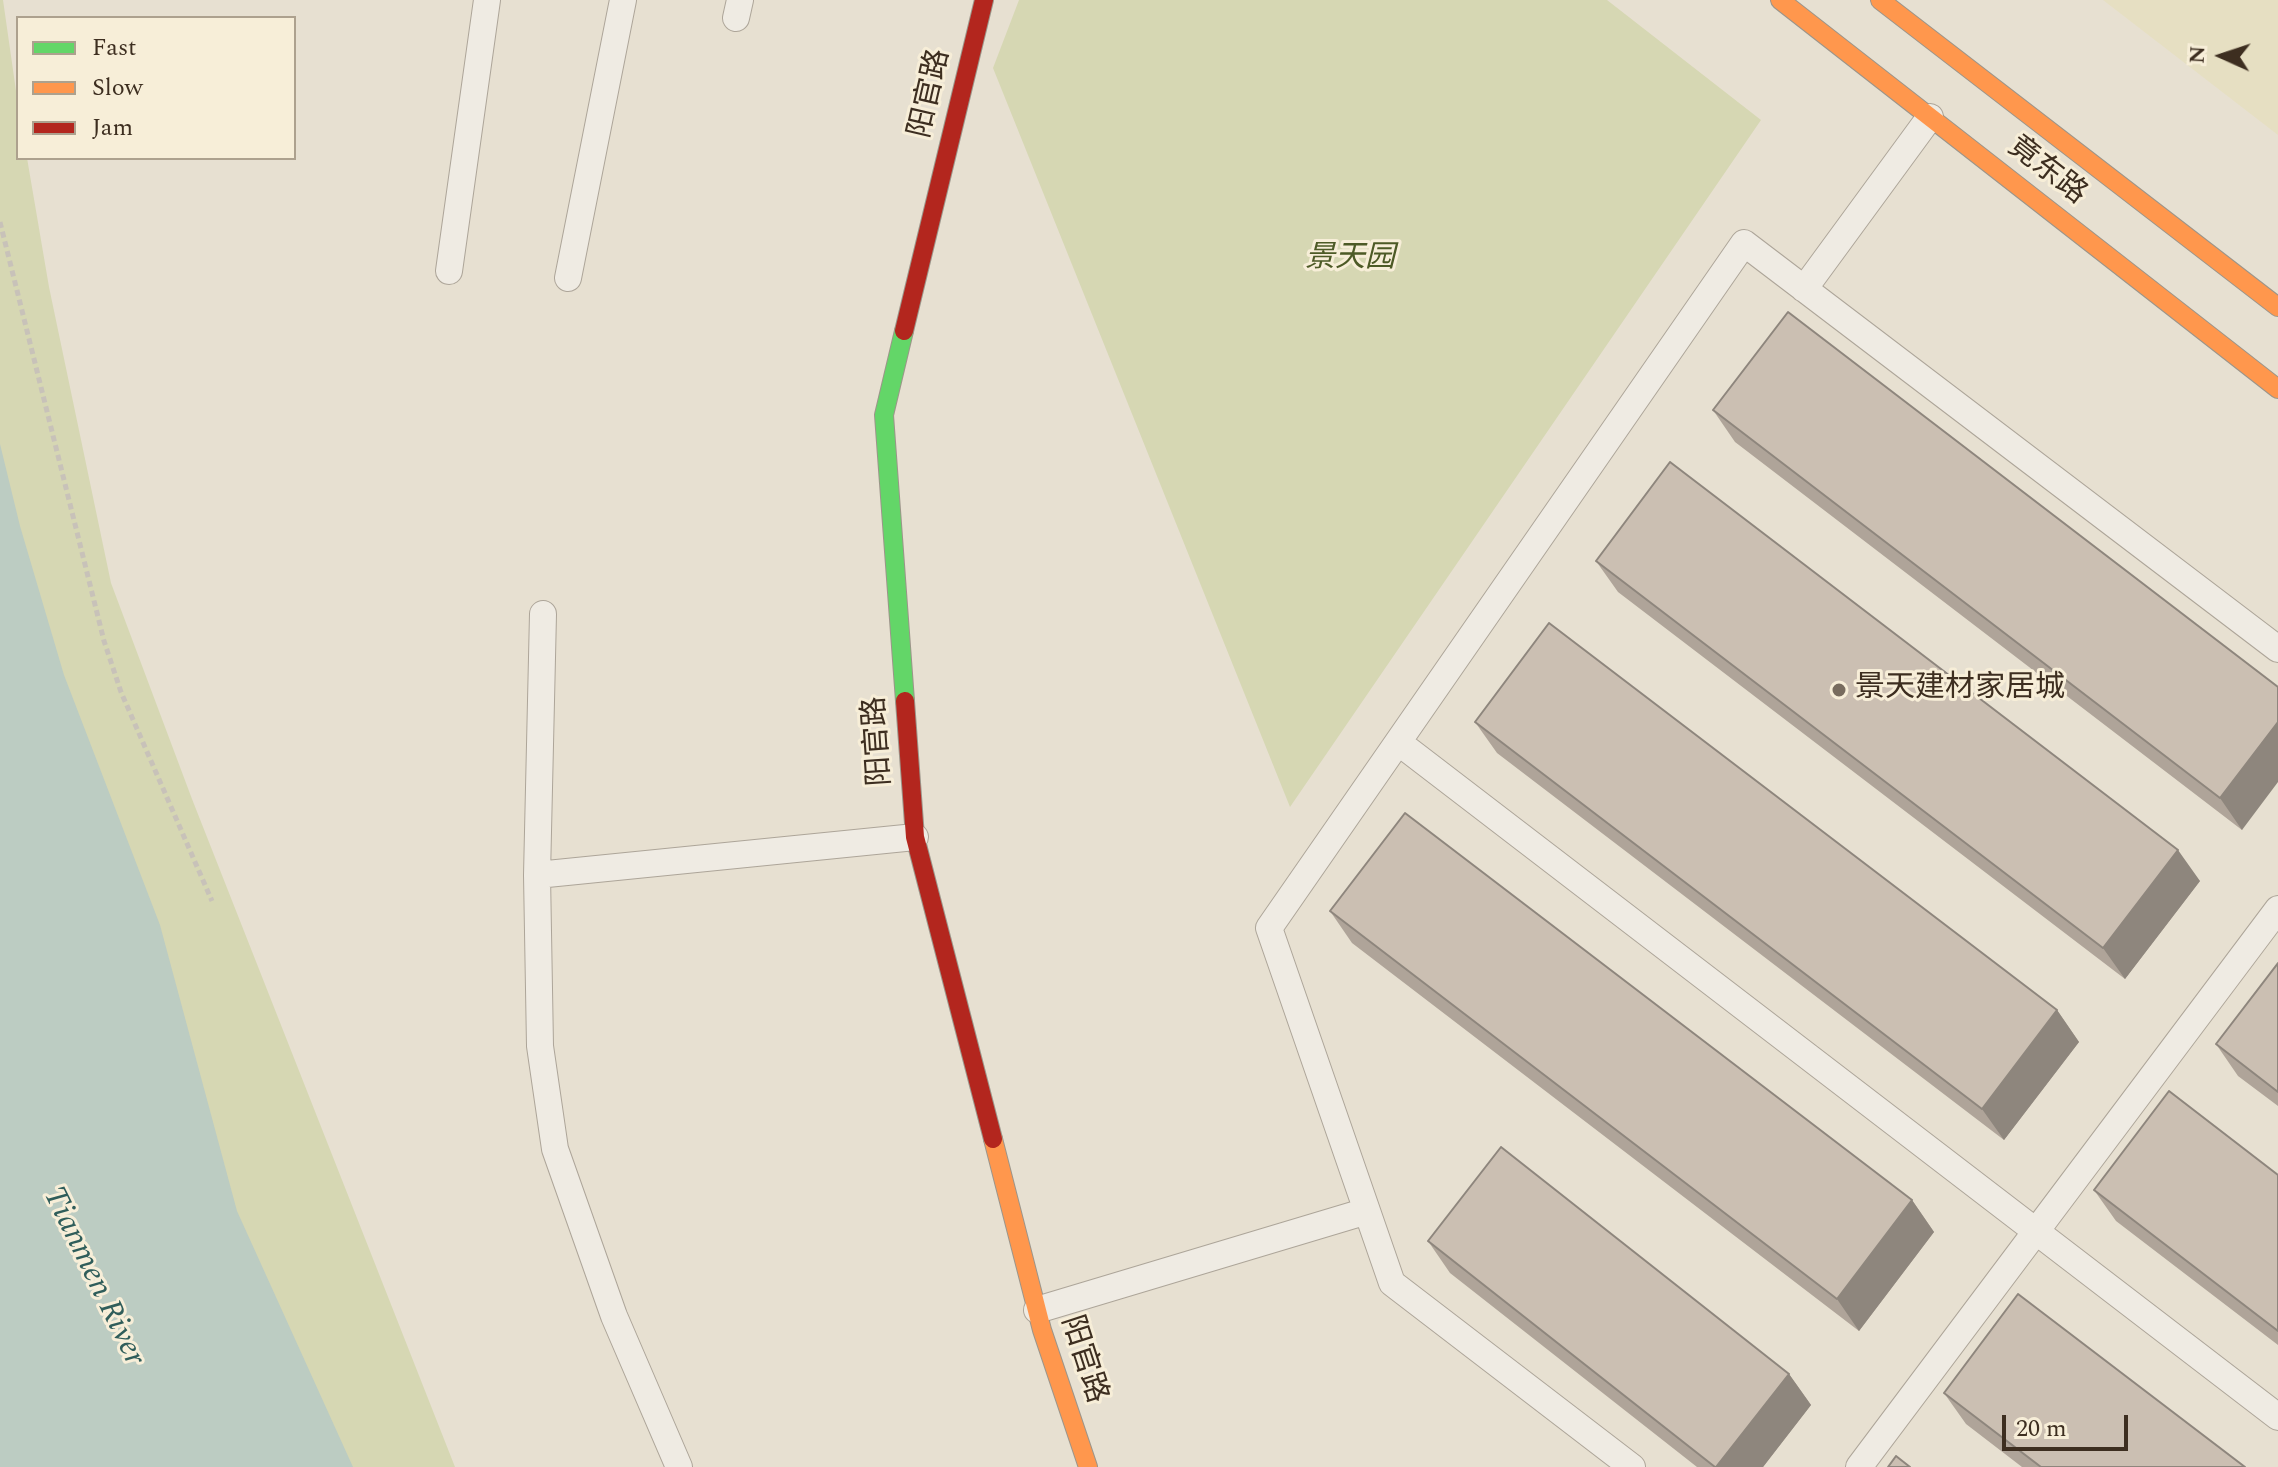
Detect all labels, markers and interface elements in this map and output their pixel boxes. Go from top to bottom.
legend [16,16,296,160]
north arrow [2182,16,2262,96]
text: Fast [92,30,137,66]
text: N [2181,45,2214,65]
street label: 阳官路 [904,46,960,142]
text: Slow [92,70,143,106]
text: Jam [92,110,133,146]
street label: 竟东路 [1999,130,2093,214]
park label: 景天园 [1305,242,1395,278]
place label: 景天建材家居城 [1855,672,2065,708]
marker: 景天建材家居城 [1830,681,1848,699]
street label: 阳官路 [859,695,901,787]
water label: Tianmen River [32,1181,152,1373]
street label: 阳官路 [1051,1312,1113,1408]
scale bar [2006,1399,2132,1449]
text: 20 m [2016,1411,2067,1447]

